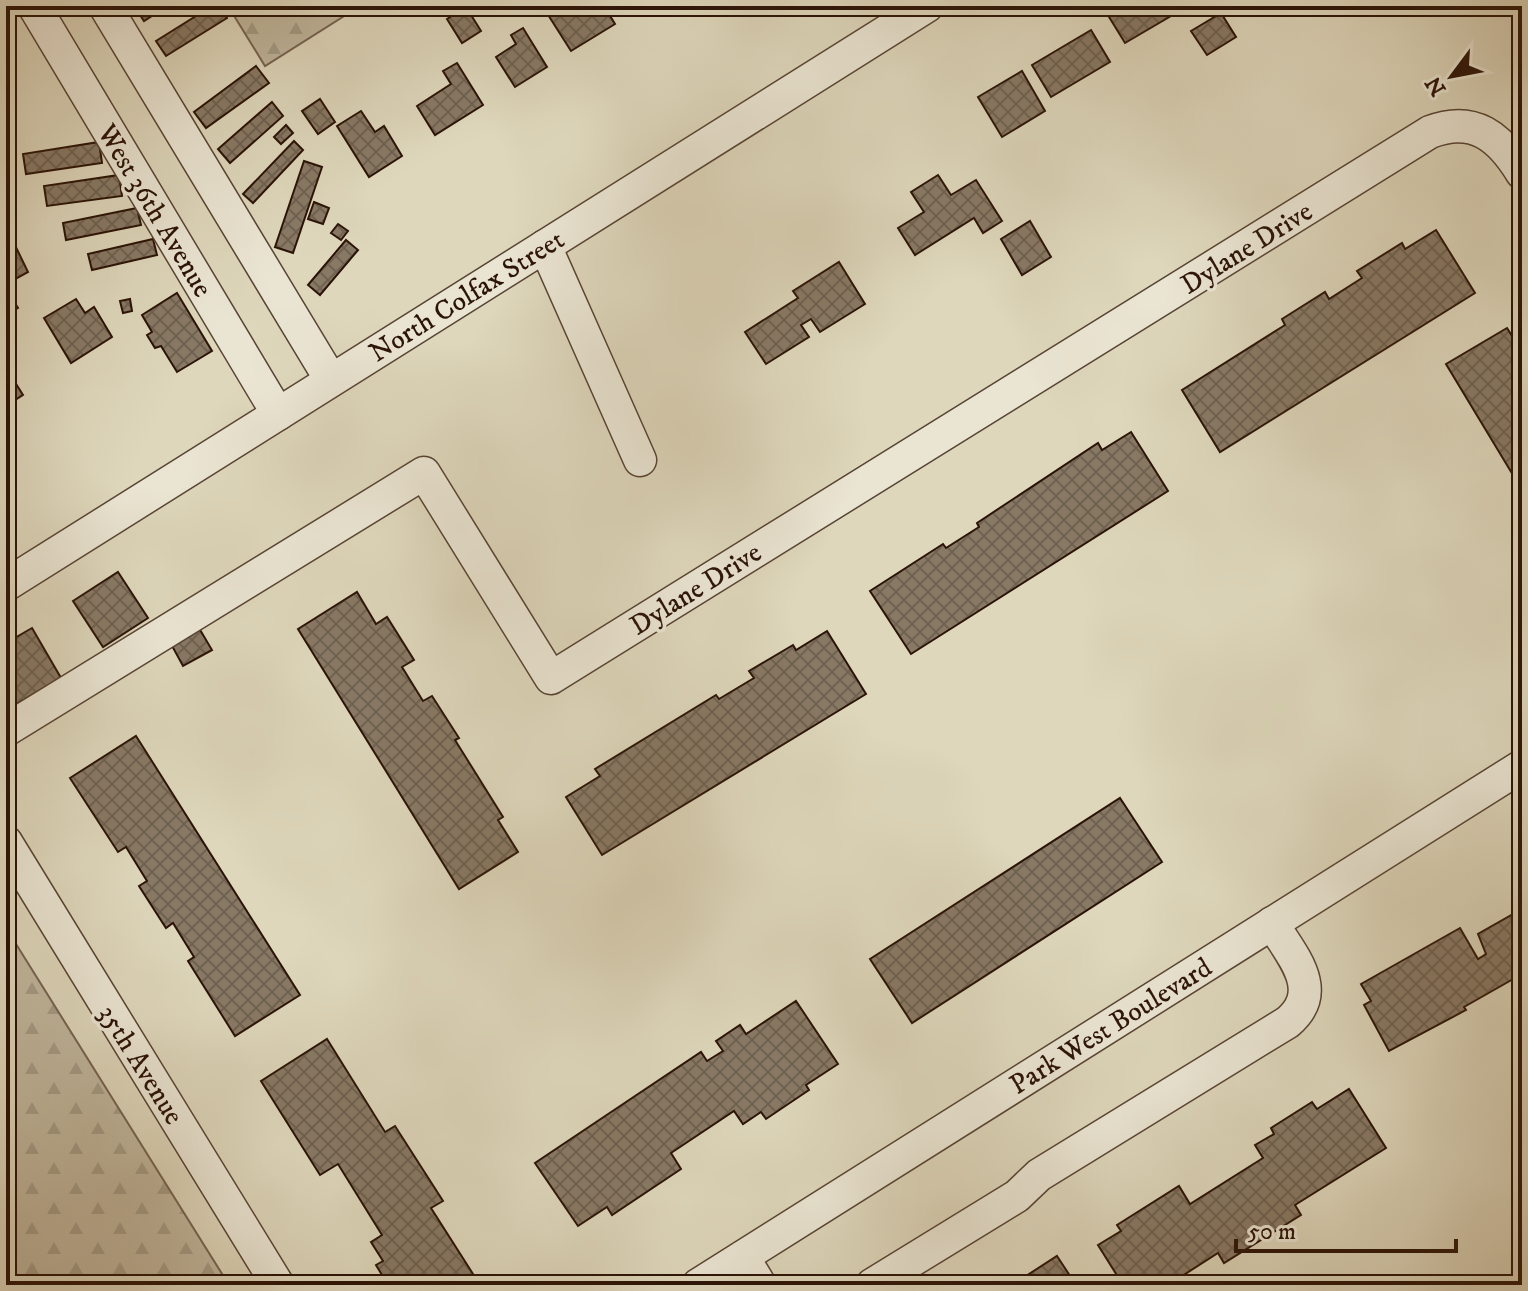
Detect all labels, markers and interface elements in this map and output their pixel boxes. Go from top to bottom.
north arrow [1412,36,1492,116]
text: N [1420,71,1453,101]
street label: West 36th Avenue [89,117,220,304]
street label: Dylane Drive [1175,194,1319,302]
street label: North Colfax Street [363,222,571,370]
street label: Dylane Drive [624,535,768,643]
street label: Park West Boulevard [1003,950,1218,1103]
street label: 35th Avenue [90,998,191,1131]
scale bar [1236,1203,1456,1253]
text: 50 m [1248,1217,1296,1247]

